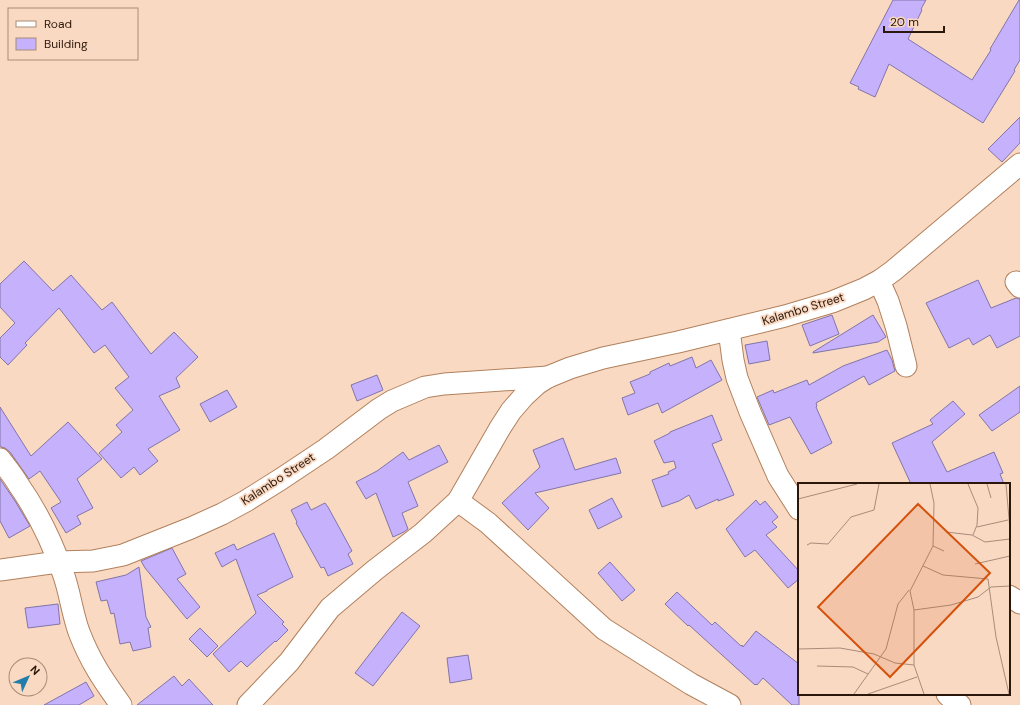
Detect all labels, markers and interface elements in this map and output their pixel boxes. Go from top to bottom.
legend [8,8,138,60]
scale bar [884,8,944,34]
text: 20 m [890,14,919,30]
text: Road [44,16,72,32]
text: Building [44,36,88,52]
street label: Kalambo Street [760,289,846,329]
street label: Kalambo Street [238,449,318,509]
inset map [798,483,1010,695]
north arrow [8,657,48,697]
text: N [27,662,43,678]

